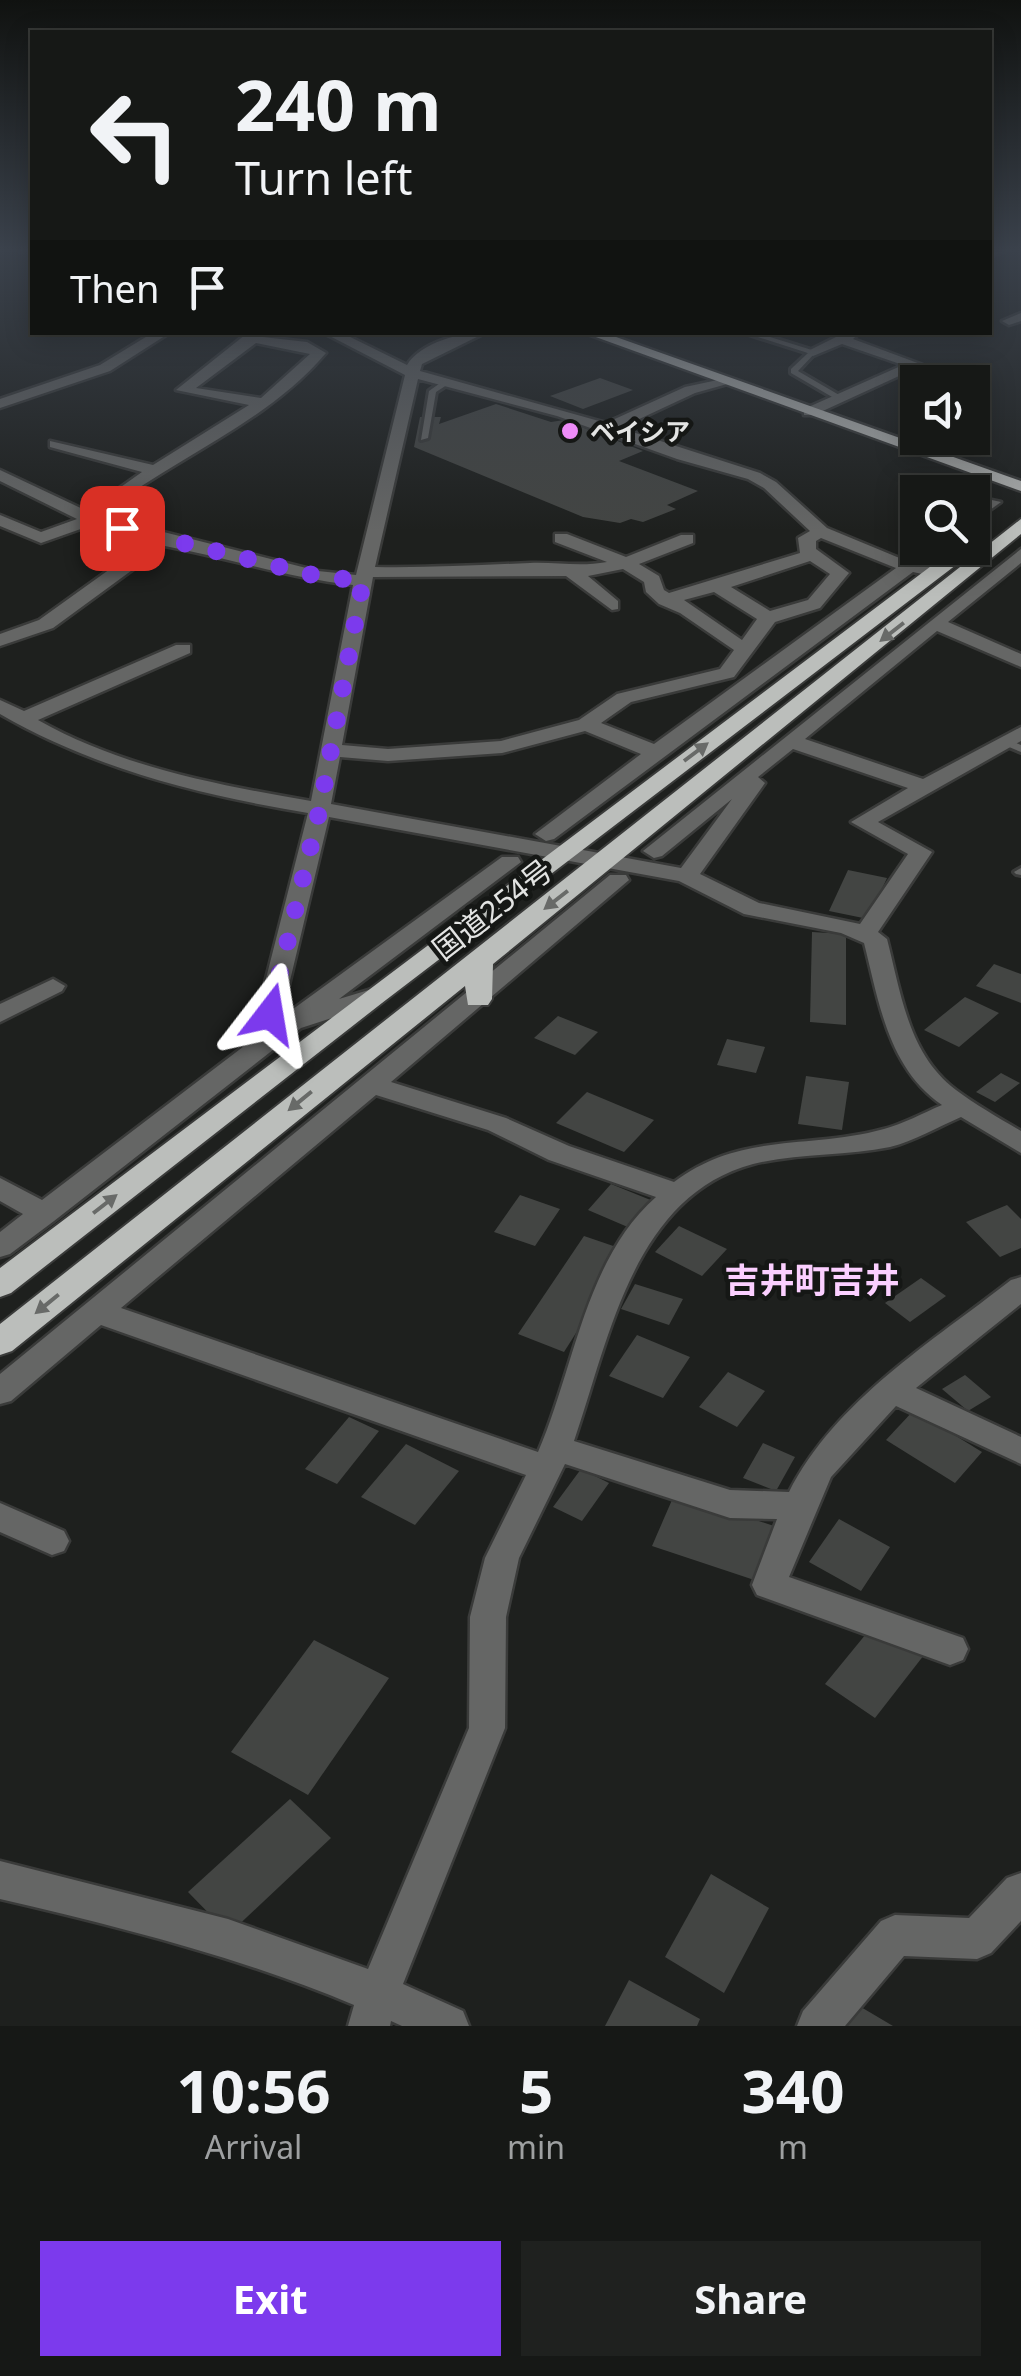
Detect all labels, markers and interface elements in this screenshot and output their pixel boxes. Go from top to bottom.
text: 240 m [235,56,442,152]
icon: left [70,70,200,200]
text: Turn left [235,147,412,208]
icon: arrive [180,260,235,315]
text: Then [70,262,160,314]
map controls [900,365,990,565]
button: sound [900,365,990,455]
place label: ベイシア [590,414,690,448]
marker: ベイシア [559,420,581,442]
button: search [900,475,990,565]
pin [80,486,165,571]
icon: arrive [95,501,150,556]
one-way arrow [879,621,905,642]
one-way arrow [683,742,709,762]
street label: 国道254号 [424,849,560,969]
one-way arrow [543,890,569,910]
position arrow [218,962,322,1066]
one-way arrow [287,1090,313,1111]
one-way arrow [92,1195,118,1215]
district label: 吉井町吉井 [724,1256,900,1303]
one-way arrow [34,1293,59,1314]
text: 10:56 [176,2049,331,2131]
text: 5 [519,2049,553,2131]
text: 340 [742,2049,845,2131]
text: Arrival [205,2125,302,2168]
text: min [507,2125,565,2168]
text: m [778,2125,808,2168]
button: Exit [40,2241,501,2356]
button: Share [521,2241,981,2356]

